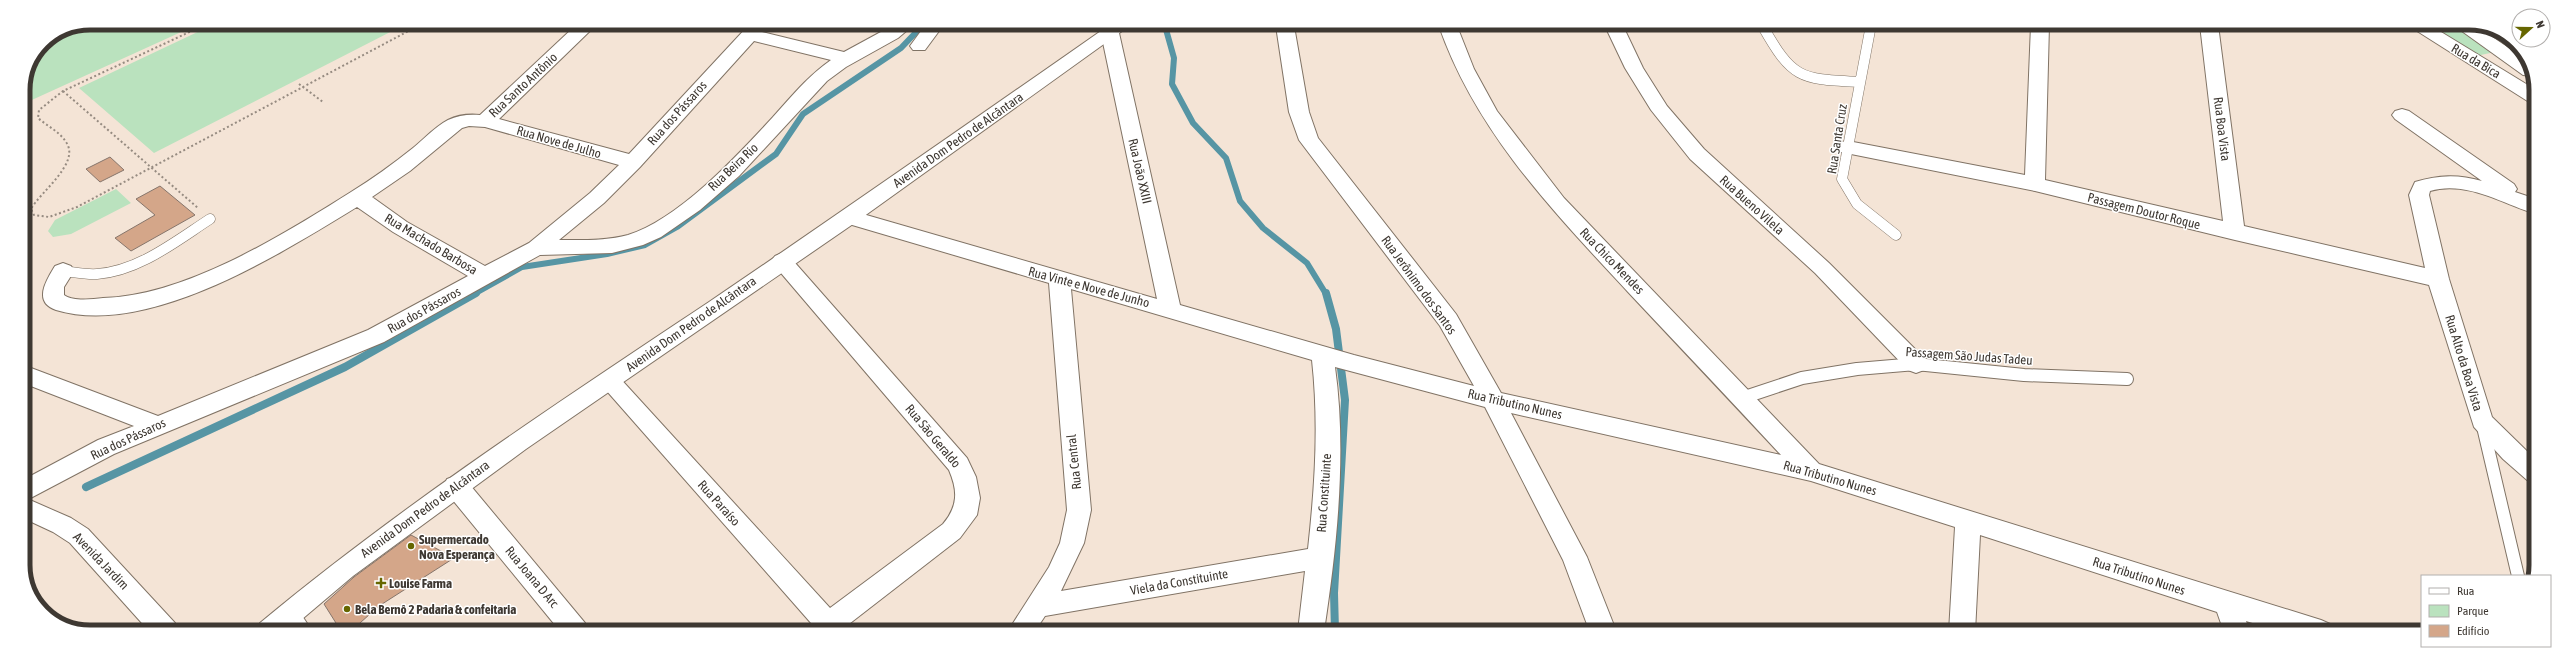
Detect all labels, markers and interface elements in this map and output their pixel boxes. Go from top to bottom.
north arrow [2511,8,2551,48]
text: N [2534,19,2547,30]
street label: Rua da Bica [2449,41,2503,81]
street label: Rua Santo Antônio [486,50,560,120]
street label: Rua dos Pássaros [644,78,710,148]
street label: Avenida Dom Pedro de Alcântara [890,89,1026,191]
street label: Rua Boa Vista [2211,96,2233,162]
street label: Rua Santa Cruz [1824,103,1850,175]
street label: Rua Nove de Julho [515,123,603,161]
street label: Rua João XXIII [1125,137,1155,205]
street label: Rua Beira Rio [705,140,761,194]
street label: Rua Bueno Vilela [1717,172,1787,238]
street label: Passagem Doutor Roque [2086,190,2202,232]
street label: Rua Machado Barbosa [382,210,480,278]
street label: Rua Chico Mendes [1577,225,1648,297]
street label: Rua Jerônimo dos Santos [1378,233,1460,337]
street label: Rua Vinte e Nove de Junho [1027,264,1151,310]
street label: Avenida Dom Pedro de Alcântara [623,273,759,375]
street label: Rua dos Pássaros [385,284,463,336]
street label: Rua Alto da Boa Vista [2442,313,2486,413]
street label: Passagem São Judas Tadeu [1905,344,2033,368]
street label: Rua Tributino Nunes [1466,386,1564,422]
street label: Rua São Geraldo [902,401,964,471]
street label: Rua dos Pássaros [88,415,168,463]
street label: Rua Central [1064,433,1084,490]
street label: Rua Constituinte [1314,453,1334,533]
street label: Avenida Dom Pedro de Alcântara [358,457,492,561]
street label: Rua Tributino Nunes [1782,457,1879,499]
street label: Rua Paraíso [695,477,743,529]
street label: Avenida Jardim [70,529,132,593]
place label: Supermercado Nova Esperança [419,532,495,562]
marker: Supermercado Nova Esperança [406,541,416,551]
street label: Rua Joana D Arc [502,543,562,611]
street label: Rua Tributino Nunes [2091,554,2188,598]
street label: Viela da Constituinte [1129,566,1229,598]
legend [2421,575,2551,647]
place label: Louise Farma [389,576,452,591]
marker: Louise Farma [376,578,386,588]
text: Rua [2457,584,2474,598]
place label: Bela Bernô 2 Padaria & confeitaria [355,602,516,617]
marker: Bela Bernô 2 Padaria & confeitaria [342,604,352,614]
text: Parque [2457,604,2489,618]
text: Edifício [2457,624,2490,638]

